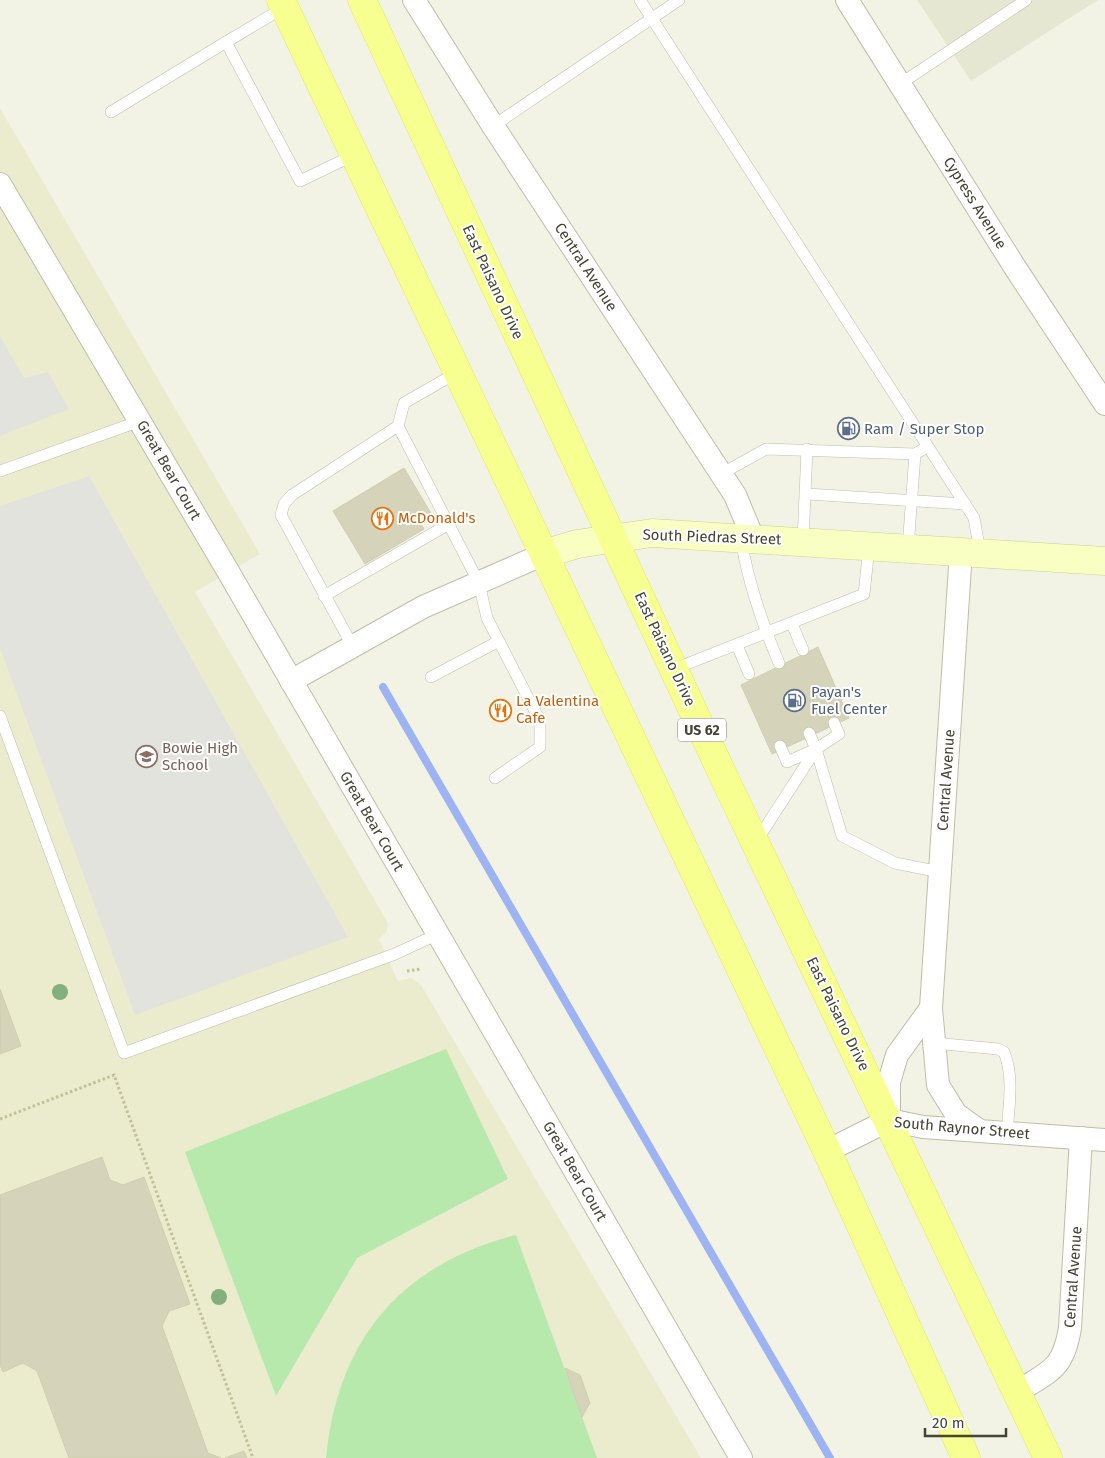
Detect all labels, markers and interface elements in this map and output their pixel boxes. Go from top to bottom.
street label: Cypress Avenue [940,154,1010,252]
street label: Central Avenue [551,219,621,315]
street label: East Paisano Drive [459,222,527,342]
street label: Great Bear Court [133,417,205,524]
fuel station icon: Ram / Super Stop [836,417,860,441]
place label: Ram / Super Stop [864,420,984,438]
restaurant icon: McDonald's [370,506,394,530]
place label: McDonald's [398,509,476,527]
street label: South Piedras Street [642,526,782,548]
street label: East Paisano Drive [631,589,699,709]
place label: Payan's Fuel Center [811,683,888,718]
fuel station icon: Payan's Fuel Center [783,689,807,713]
place label: La Valentina Cafe [516,692,599,727]
restaurant icon: La Valentina Cafe [488,698,512,722]
road number: US 62 [678,718,726,742]
street label: Central Avenue [933,729,959,831]
place label: Bowie High School [162,739,238,774]
school or university icon: Bowie High School [134,745,158,769]
street label: Great Bear Court [336,768,408,875]
street label: East Paisano Drive [803,954,873,1074]
street label: South Raynor Street [893,1113,1031,1143]
street label: Great Bear Court [539,1118,611,1225]
street label: Central Avenue [1060,1226,1086,1328]
scale bar [925,1406,1006,1438]
text: 20 m [932,1414,965,1432]

